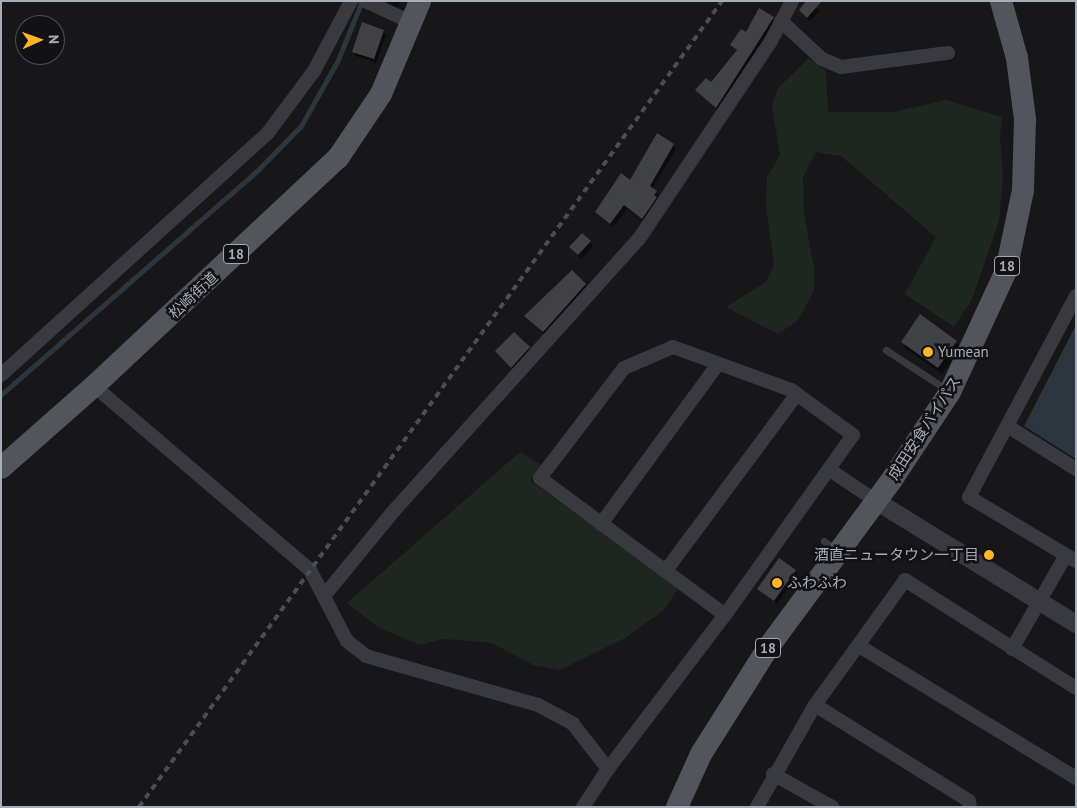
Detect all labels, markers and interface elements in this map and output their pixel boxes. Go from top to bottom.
north arrow [15,15,65,65]
text: N [45,35,63,44]
road number: 18 [222,242,250,266]
road number: 18 [993,255,1021,278]
street label: 松崎街道 [165,268,221,322]
place label: Yumean [938,343,989,361]
marker: Yumean [922,346,934,358]
street label: 成田安食バイパス [884,373,964,483]
place label: 酒直ニュータウン一丁目 [814,546,979,564]
marker: 酒直ニュータウン一丁目 [983,549,995,561]
place label: ふわふわ [787,574,847,592]
marker: ふわふわ [771,577,783,589]
road number: 18 [754,636,782,660]

